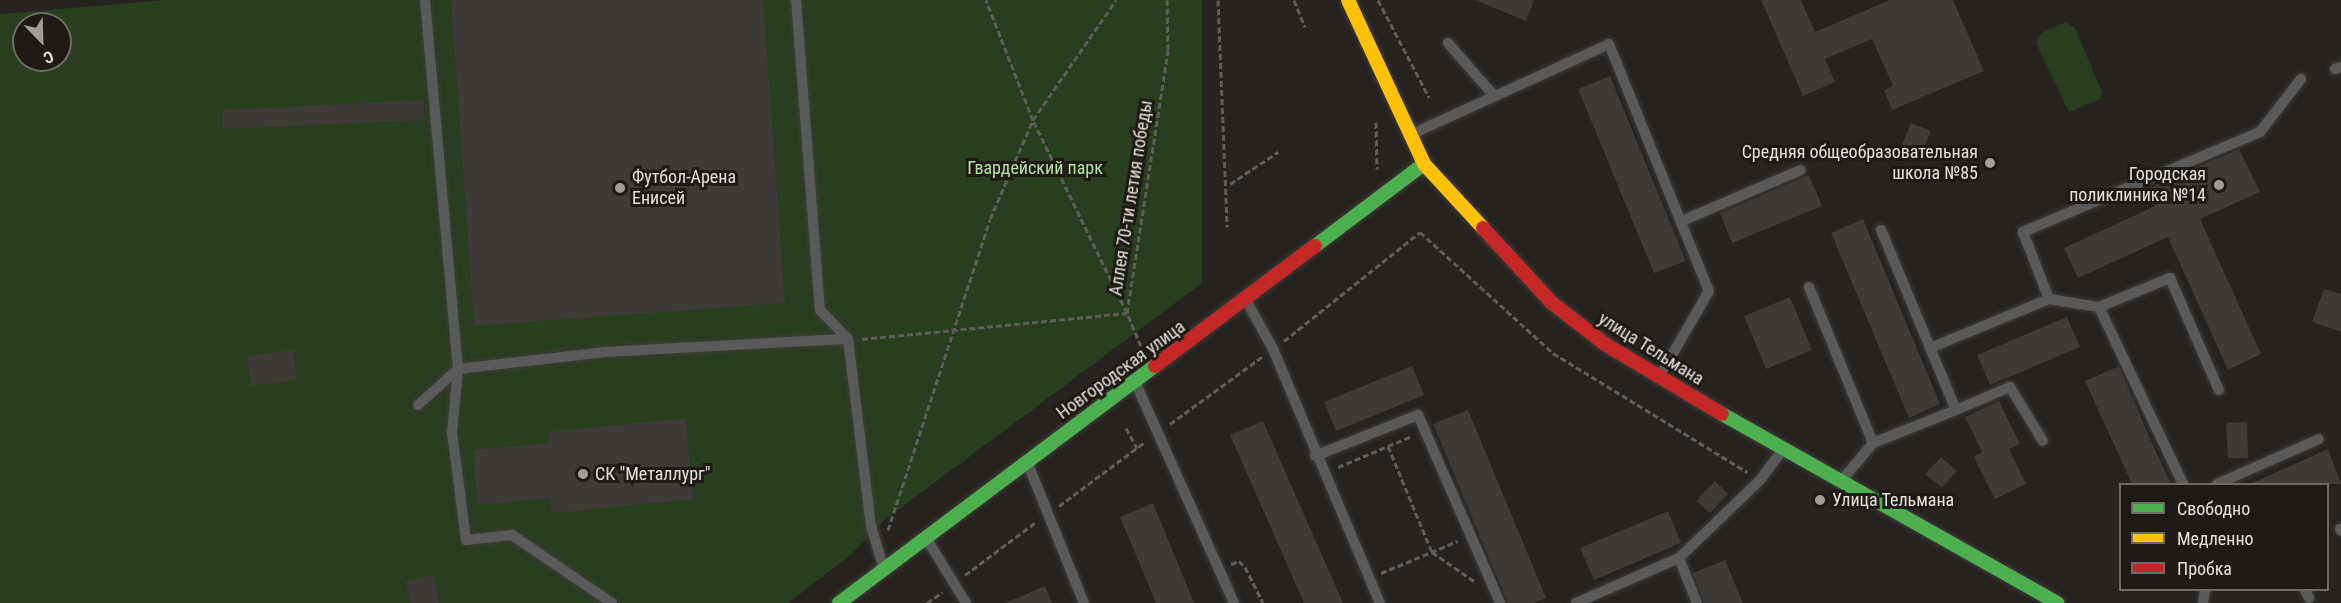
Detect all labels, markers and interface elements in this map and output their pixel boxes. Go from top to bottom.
north arrow [12,12,72,72]
text: С [41,47,56,68]
street label: Аллея 70-ти летия победы [1105,99,1157,297]
place label: Средняя общеобразовательная школа №85 [1742,142,1978,184]
marker: Средняя общеобразовательная школа №85 [1983,156,1997,170]
park label: Гвардейский парк [967,157,1103,179]
place label: Городская поликлиника №14 [2069,164,2206,207]
place label: Футбол-Арена Енисей [632,167,736,210]
marker: Городская поликлиника №14 [2210,176,2228,194]
marker: Футбол-Арена Енисей [613,181,627,195]
street label: улица Тельмана [1594,308,1708,390]
street label: Новгородская улица [1052,316,1190,424]
place label: СК "Металлург" [595,463,710,485]
marker: СК "Металлург" [576,467,590,481]
legend [2119,483,2329,591]
place label: Улица Тельмана [1832,489,1955,511]
marker: Улица Тельмана [1813,493,1827,507]
text: Свободно [2177,498,2250,519]
text: Медленно [2177,528,2254,549]
text: Пробка [2177,558,2232,579]

